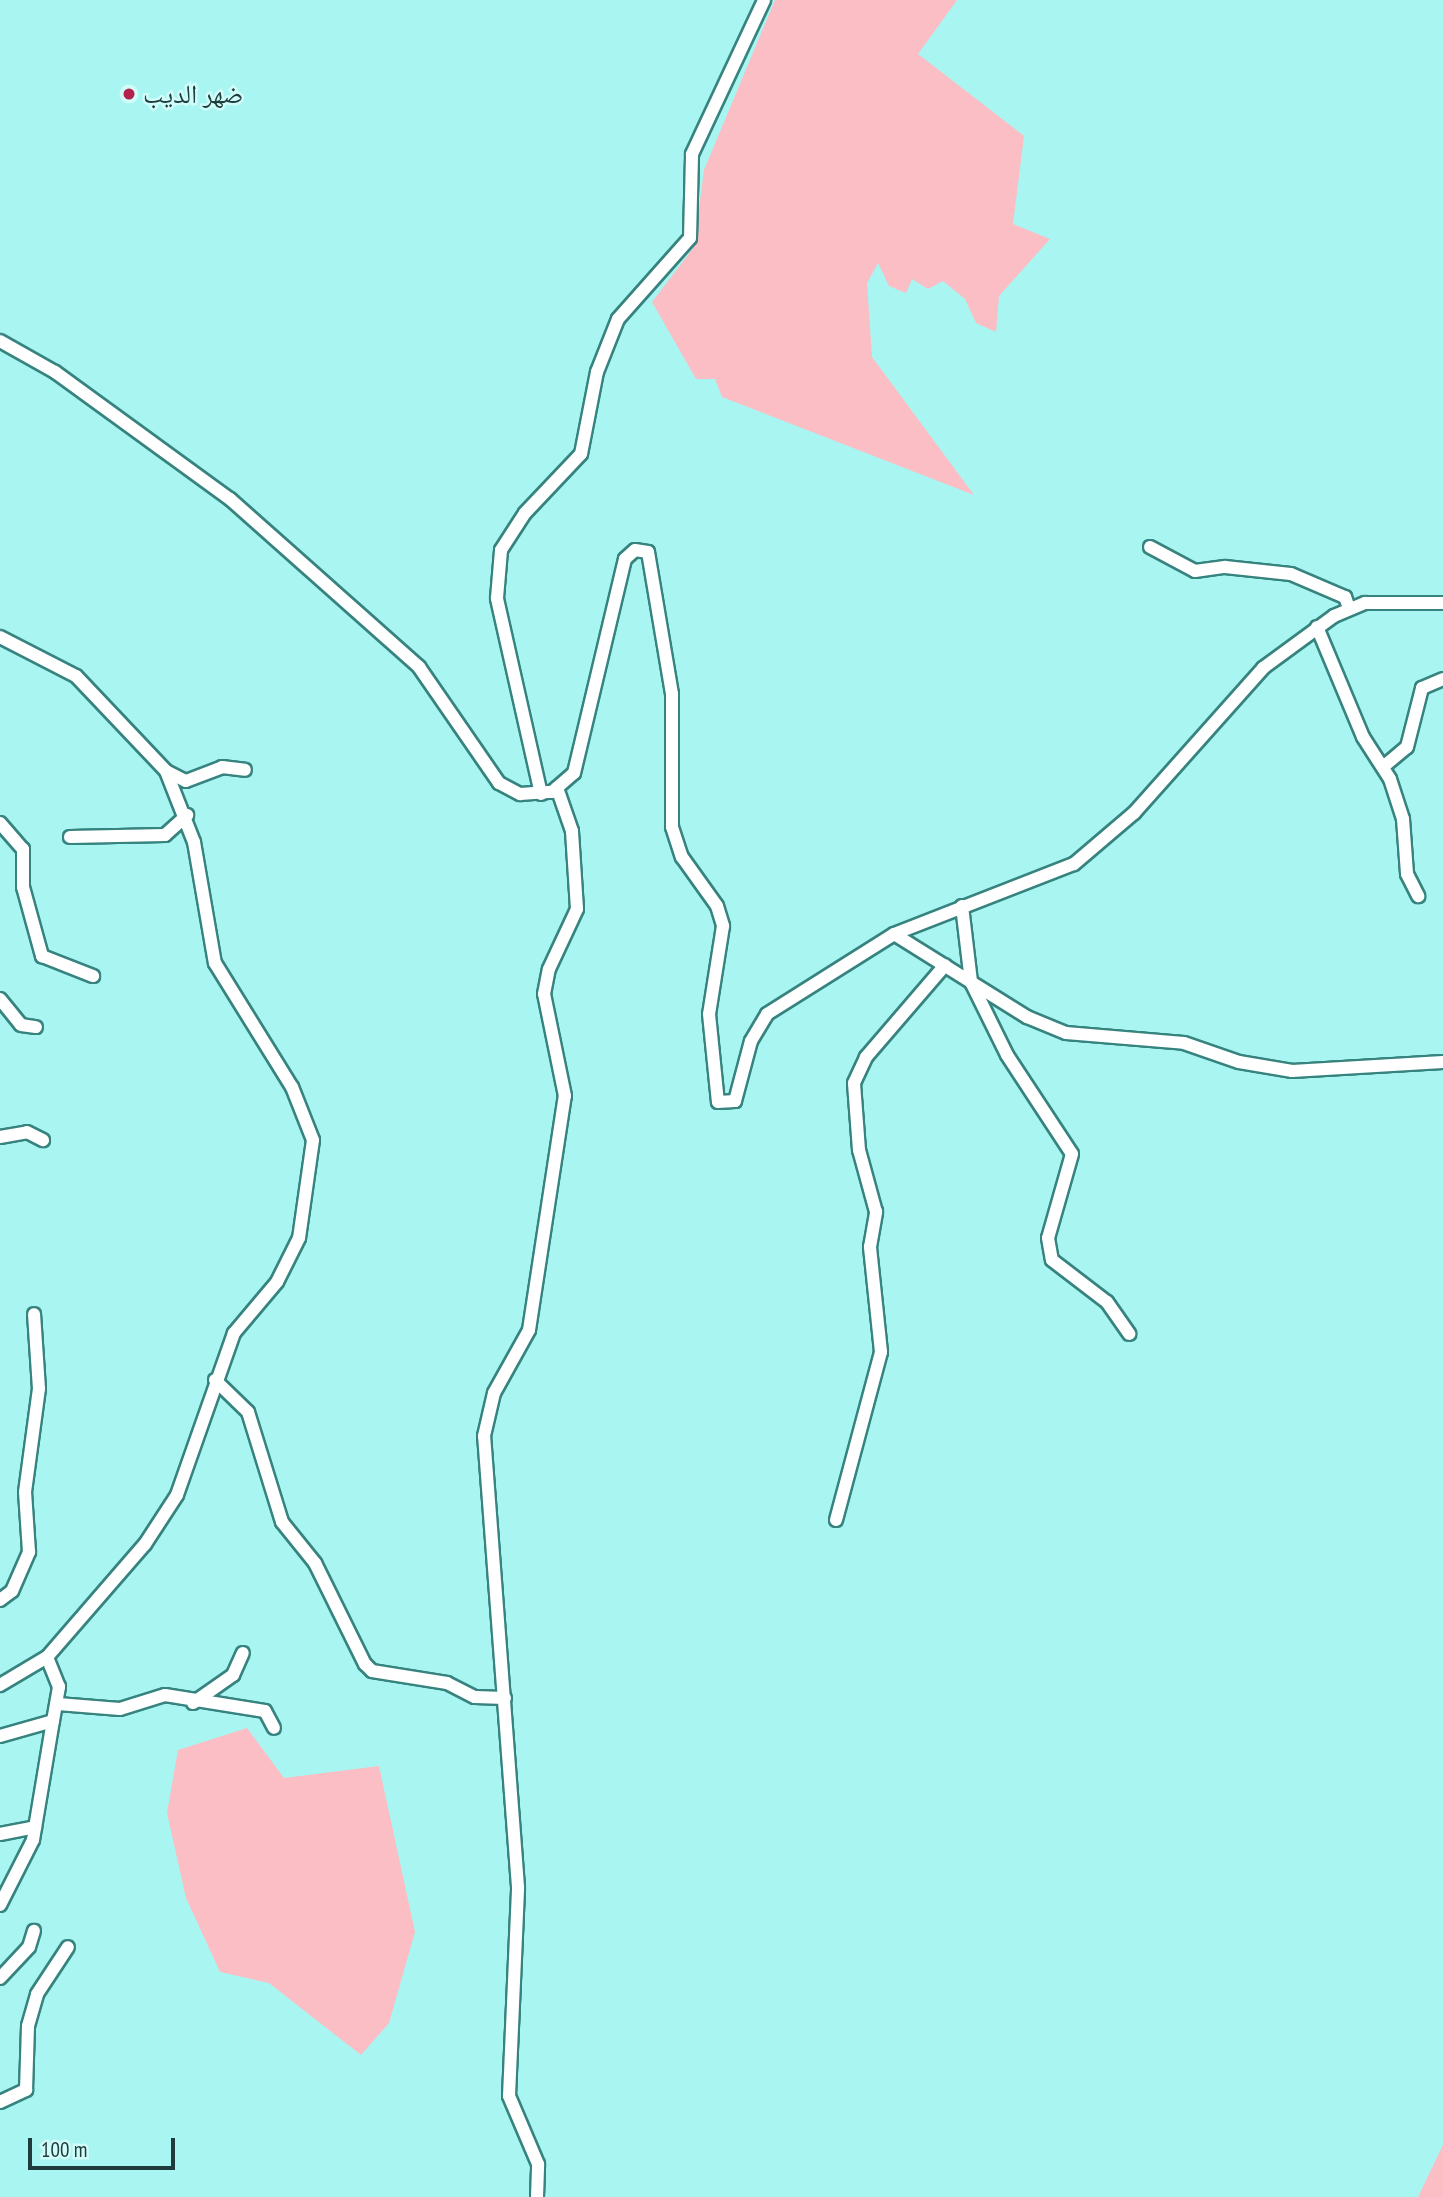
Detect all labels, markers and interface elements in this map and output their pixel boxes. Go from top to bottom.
place label: ضهر الديب [143,78,244,110]
marker: ضهر الديب [121,86,137,102]
scale bar [32,2124,178,2168]
text: 100 m [41,2136,87,2163]

